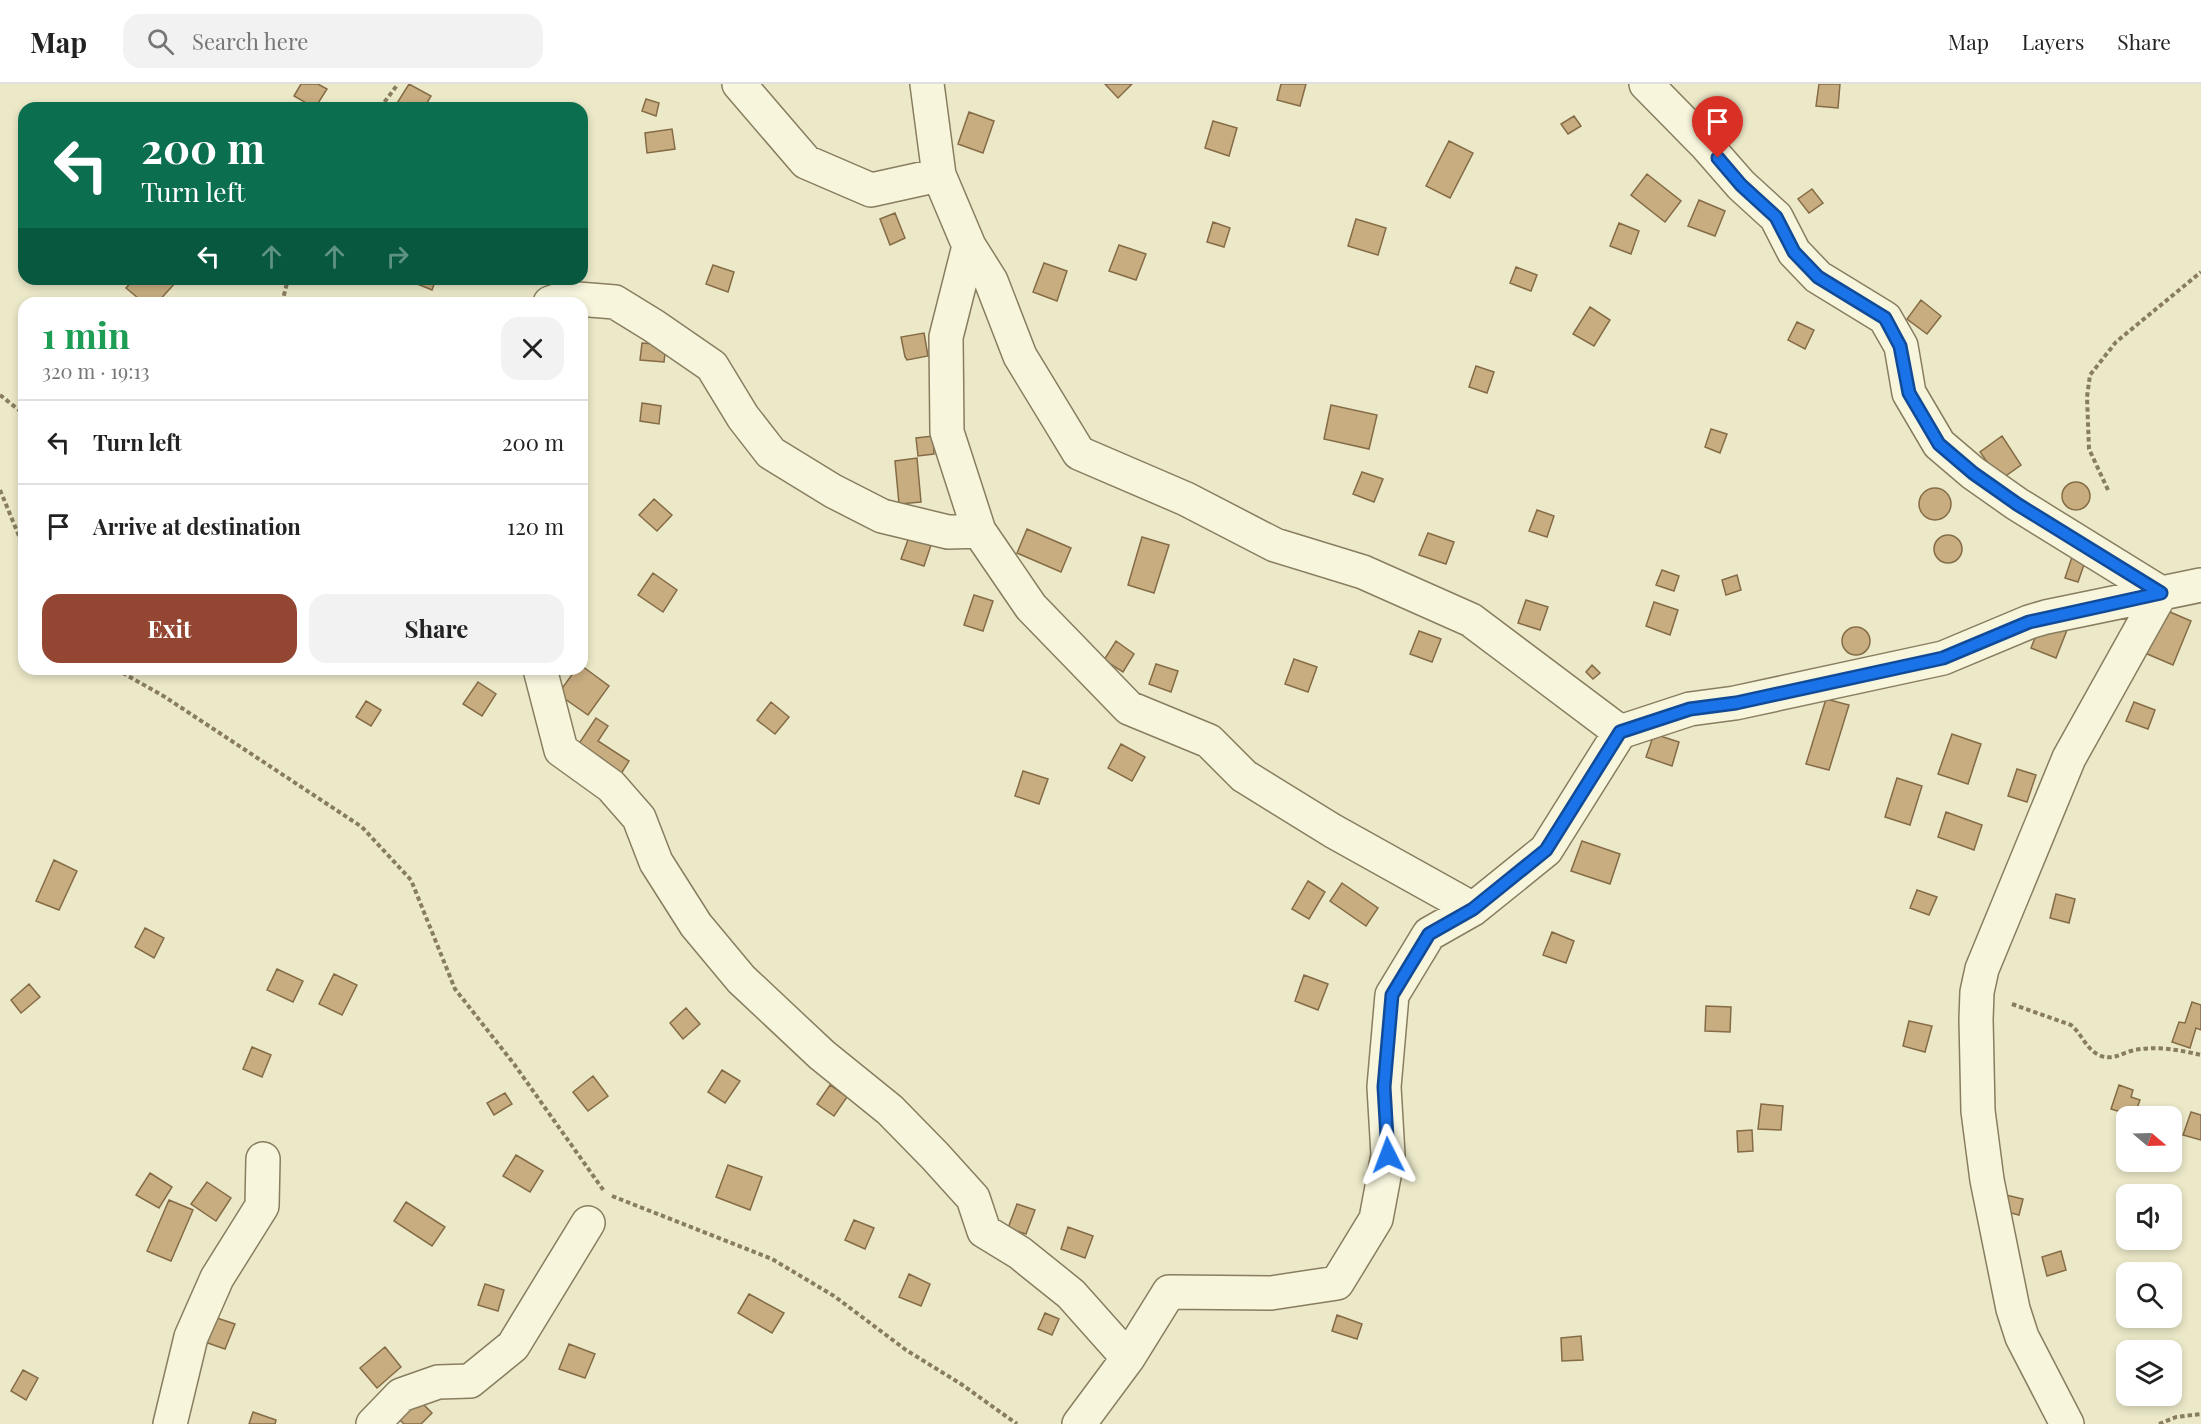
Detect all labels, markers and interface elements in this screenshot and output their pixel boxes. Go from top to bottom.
search box [123,14,543,68]
text: Map [30,23,87,60]
icon: search [144,25,177,58]
text: Search here [192,26,308,56]
text: Map [1948,27,1989,55]
text: Layers [2022,27,2084,55]
text: Share [2117,27,2171,55]
pin [1692,96,1743,158]
icon: arrive [1701,105,1734,138]
text: 200 m [141,119,265,175]
icon: left [42,126,120,204]
text: Turn left [141,173,245,209]
icon: left [192,240,225,273]
icon: ahead [255,240,288,273]
icon: ahead [318,240,351,273]
icon: right [381,240,414,273]
text: 1 min [42,310,130,358]
button: close [501,317,564,380]
text: 320 m · 19:13 [42,357,150,384]
icon: left [42,426,75,459]
text: Turn left [93,427,182,457]
text: 200 m [502,427,564,457]
icon: arrive [42,510,75,543]
text: Arrive at destination [93,511,301,541]
text: 120 m [507,511,564,541]
button: Exit [42,594,297,663]
button: Share [309,594,564,663]
north arrow [2116,1106,2182,1172]
map controls [2116,1106,2182,1406]
position arrow [1356,1123,1420,1187]
button: sound [2116,1184,2182,1250]
button: search [2116,1262,2182,1328]
button: layers [2116,1340,2182,1406]

